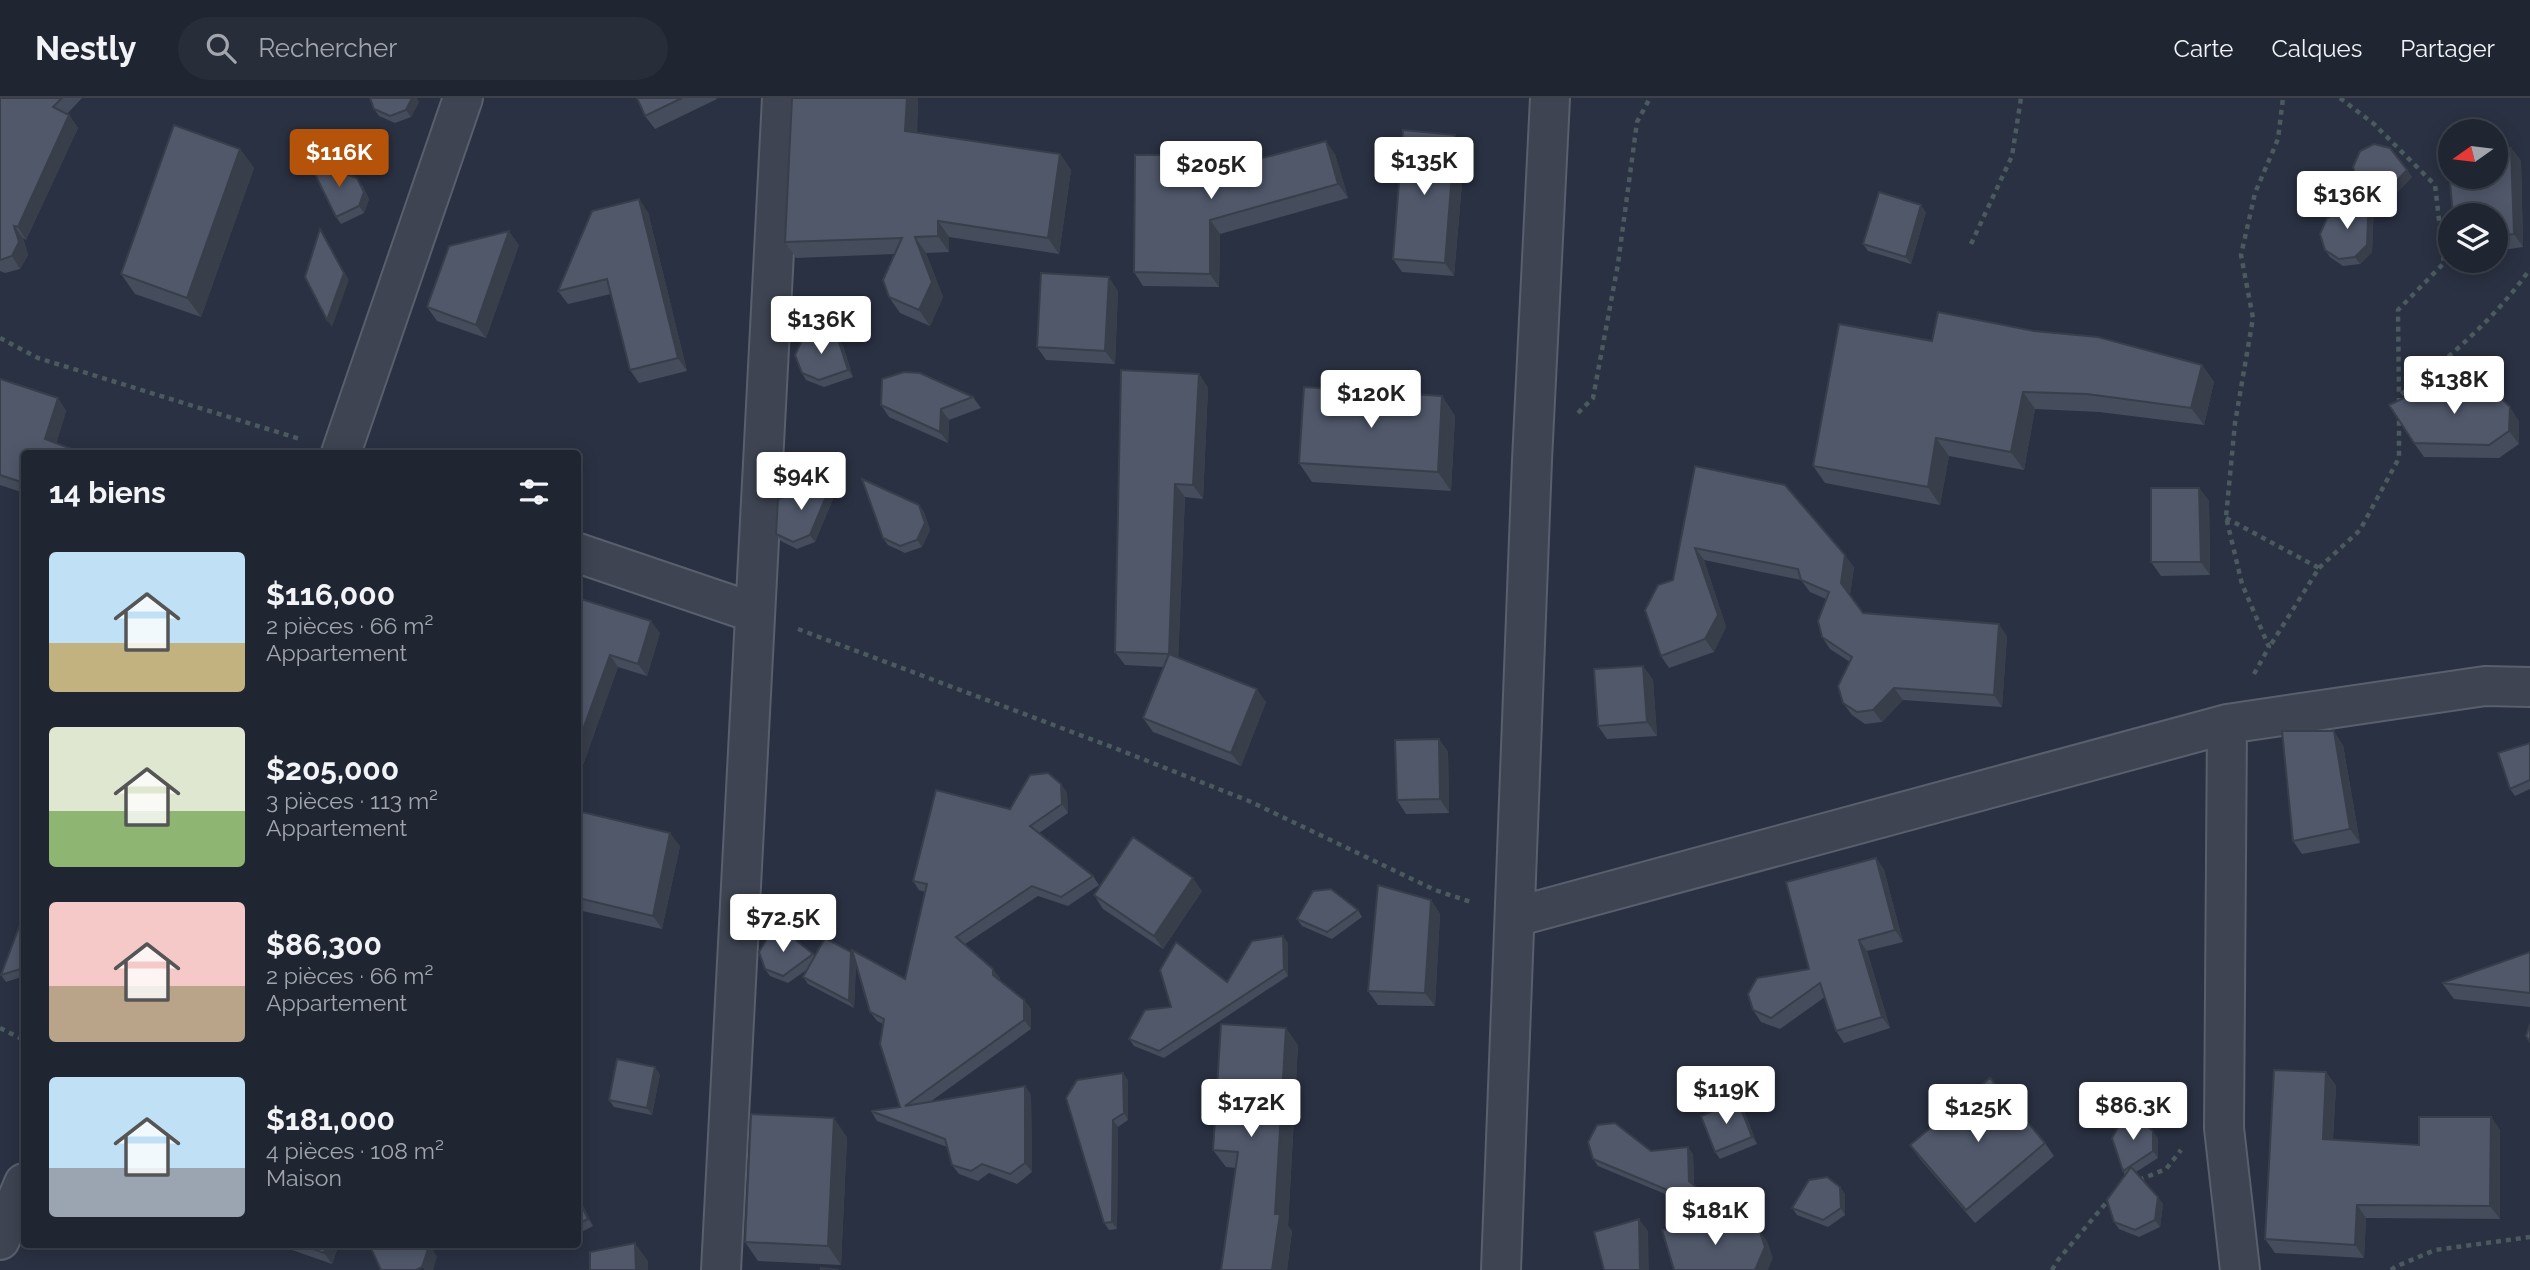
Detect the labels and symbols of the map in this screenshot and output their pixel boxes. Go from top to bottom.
north arrow [2438,119,2508,189]
pin: $116K [290,130,388,189]
pin: $135K [1375,138,1473,197]
pin: $205K [1162,141,1260,201]
pin: $136K [2298,172,2396,231]
pin: $136K [772,296,870,356]
pin: $138K [2405,356,2503,416]
pin: $120K [1322,370,1420,430]
pin: $94K [760,452,842,512]
pin: $72.5K [726,894,840,954]
pin: $119K [1677,1066,1775,1126]
pin: $172K [1202,1080,1300,1139]
pin: $86.3K [2076,1082,2190,1142]
pin: $125K [1929,1084,2027,1144]
pin: $181K [1666,1188,1764,1247]

